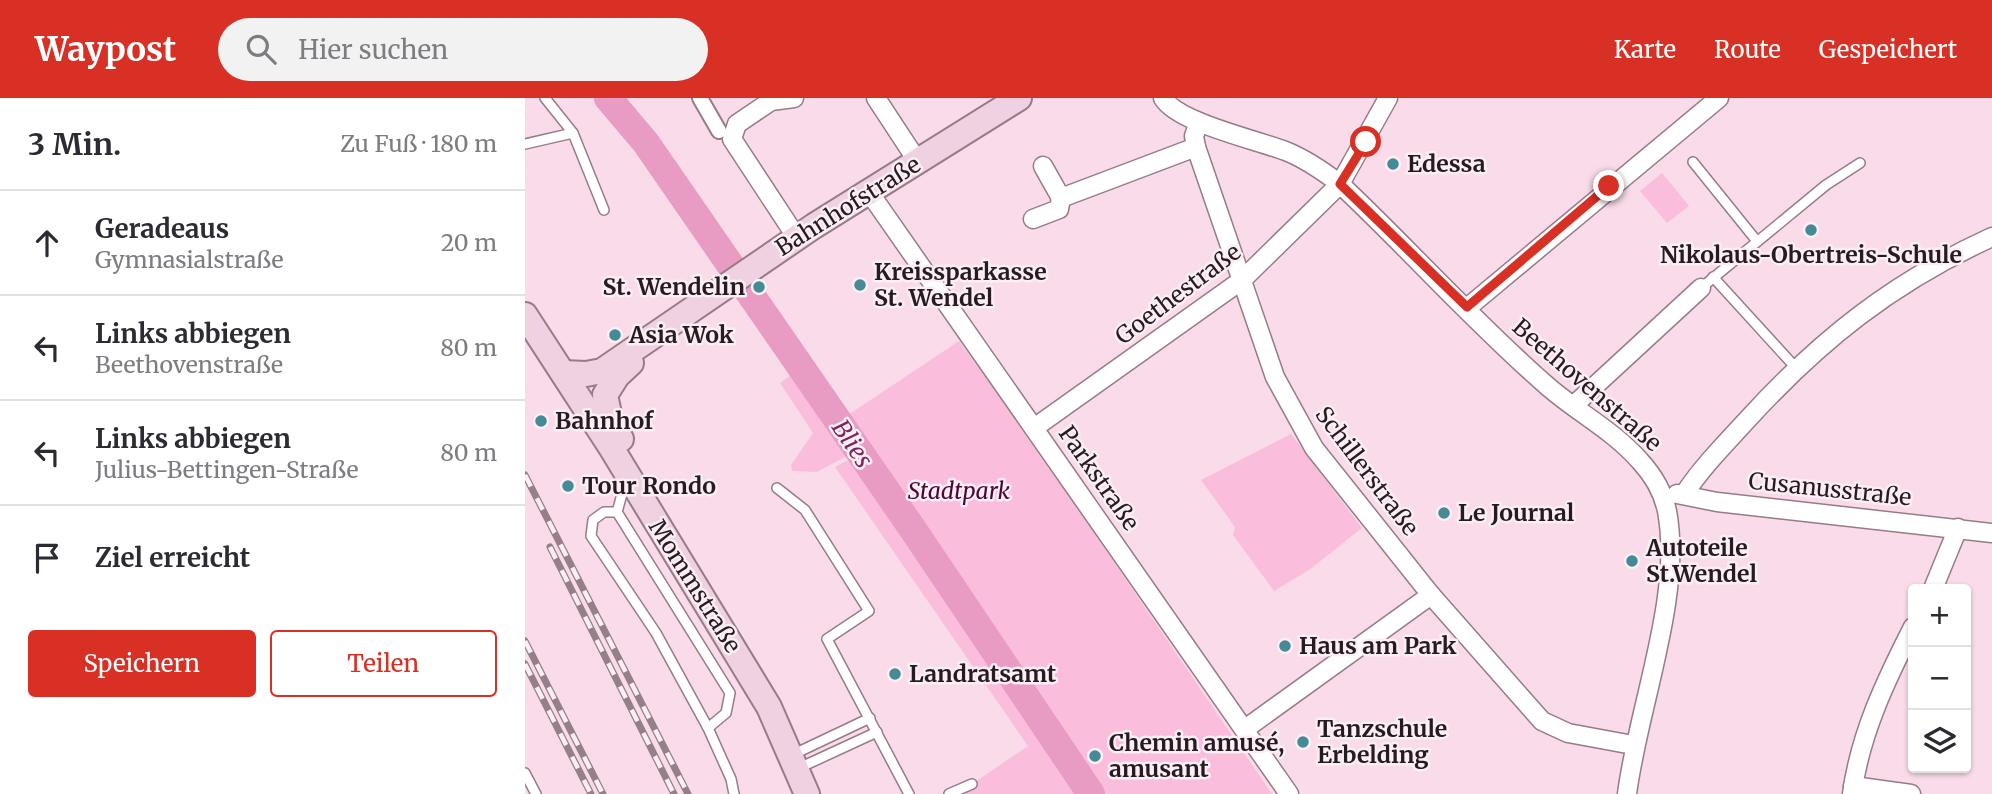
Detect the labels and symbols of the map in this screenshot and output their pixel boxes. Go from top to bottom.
route start [1350,126,1381,157]
street label: Bahnhofstraße [770,149,926,262]
place label: Edessa [1407,149,1486,178]
marker: Edessa [1385,156,1401,172]
route end [1593,170,1624,201]
marker: Nikolaus-Obertreis-Schule [1803,222,1819,238]
street label: Goethestraße [1109,237,1246,350]
place label: Nikolaus-Obertreis-Schule [1660,240,1962,269]
place label: Kreissparkasse St. Wendel [874,257,1047,312]
place label: St. Wendelin [603,272,745,301]
marker: Kreissparkasse St. Wendel [852,277,868,293]
marker: St. Wendelin [751,279,767,295]
street label: Beethovenstraße [1507,312,1668,457]
place label: Asia Wok [628,320,734,349]
marker: Asia Wok [607,327,623,343]
street label: Schillerstraße [1309,400,1425,541]
place label: Bahnhof [555,406,654,435]
marker: Bahnhof [533,413,549,429]
water label: Blies [825,414,880,474]
street label: Parkstraße [1053,420,1146,536]
street label: Cusanusstraße [1747,466,1913,511]
place label: Tour Rondo [582,471,716,500]
park label: Stadtpark [908,476,1011,505]
marker: Tour Rondo [560,478,576,494]
place label: Le Journal [1458,498,1575,527]
marker: Le Journal [1436,505,1452,521]
street label: Mommstraße [643,514,748,658]
place label: Autoteile St.Wendel [1645,533,1757,588]
marker: Autoteile St.Wendel [1624,553,1640,569]
place label: Haus am Park [1299,631,1457,660]
marker: Haus am Park [1277,638,1293,654]
place label: Landratsamt [909,659,1056,688]
marker: Landratsamt [887,666,903,682]
place label: Tanzschule Erbelding [1317,714,1447,769]
place label: Chemin amusé, amusant [1109,728,1284,783]
marker: Tanzschule Erbelding [1295,734,1311,750]
marker: Chemin amusé, amusant [1087,748,1103,764]

